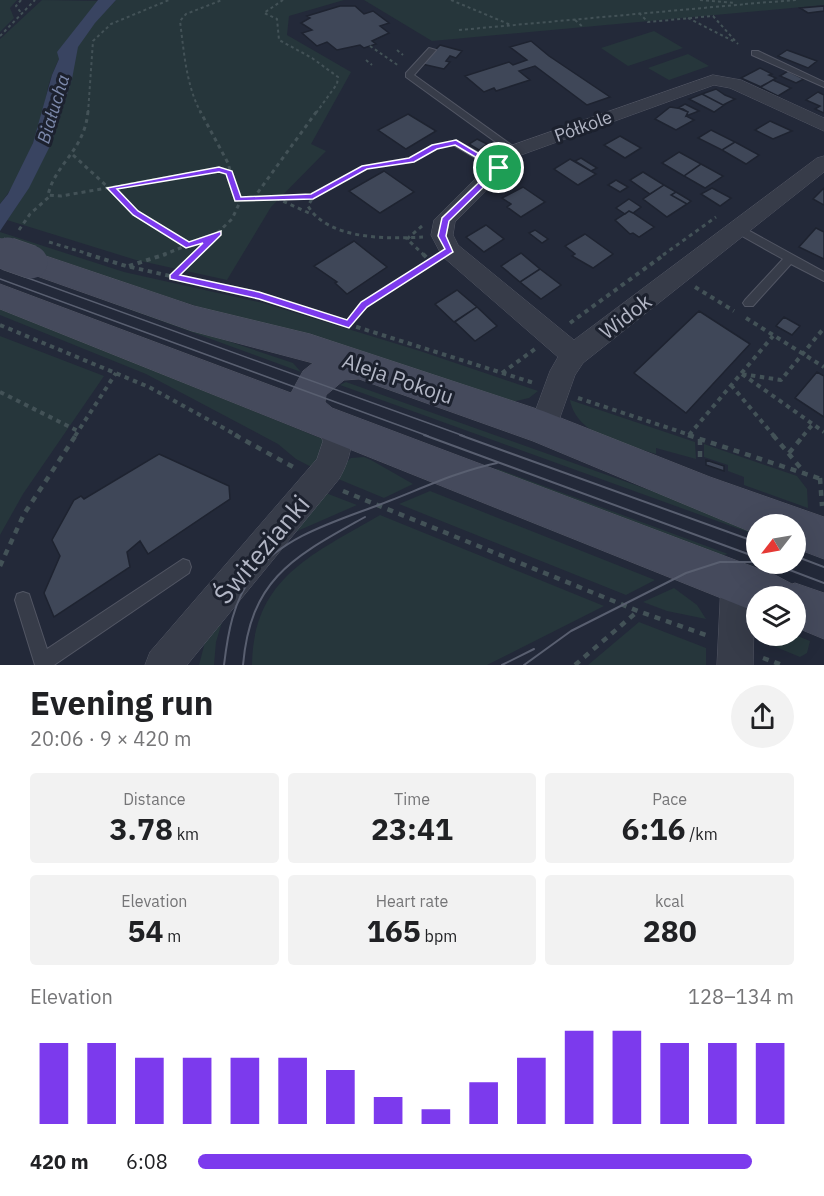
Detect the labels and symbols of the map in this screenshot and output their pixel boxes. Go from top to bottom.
water label: Białucha [32,72,74,146]
street label: Półkole [551,105,615,147]
pin [473,142,524,193]
street label: Widok [593,287,657,345]
street label: Aleja Pokoju [339,346,457,410]
street label: Świtezianki [205,487,317,611]
north arrow [746,514,806,574]

